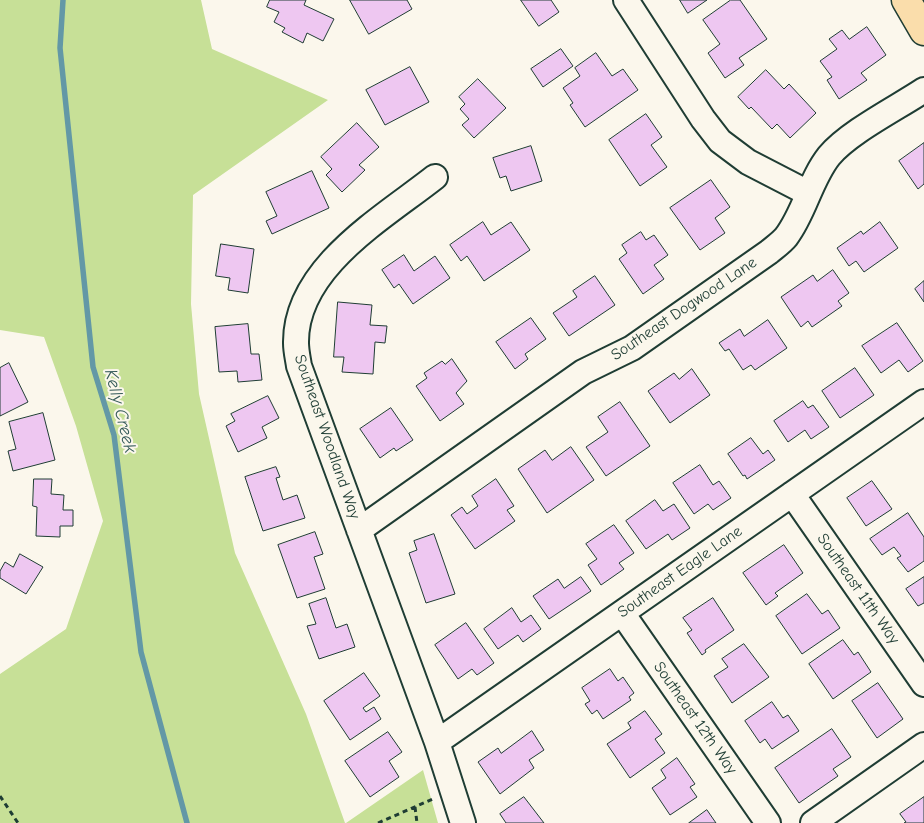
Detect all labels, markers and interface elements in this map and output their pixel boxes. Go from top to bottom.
street label: Southeast Dogwood Lane [608,253,760,365]
street label: Southeast Woodland Way [290,352,364,522]
water label: Kelly Creek [99,367,141,455]
street label: Southeast Eagle Lane [614,522,746,622]
street label: Southeast 11th Way [813,530,903,648]
street label: Southeast 12th Way [649,658,741,778]

